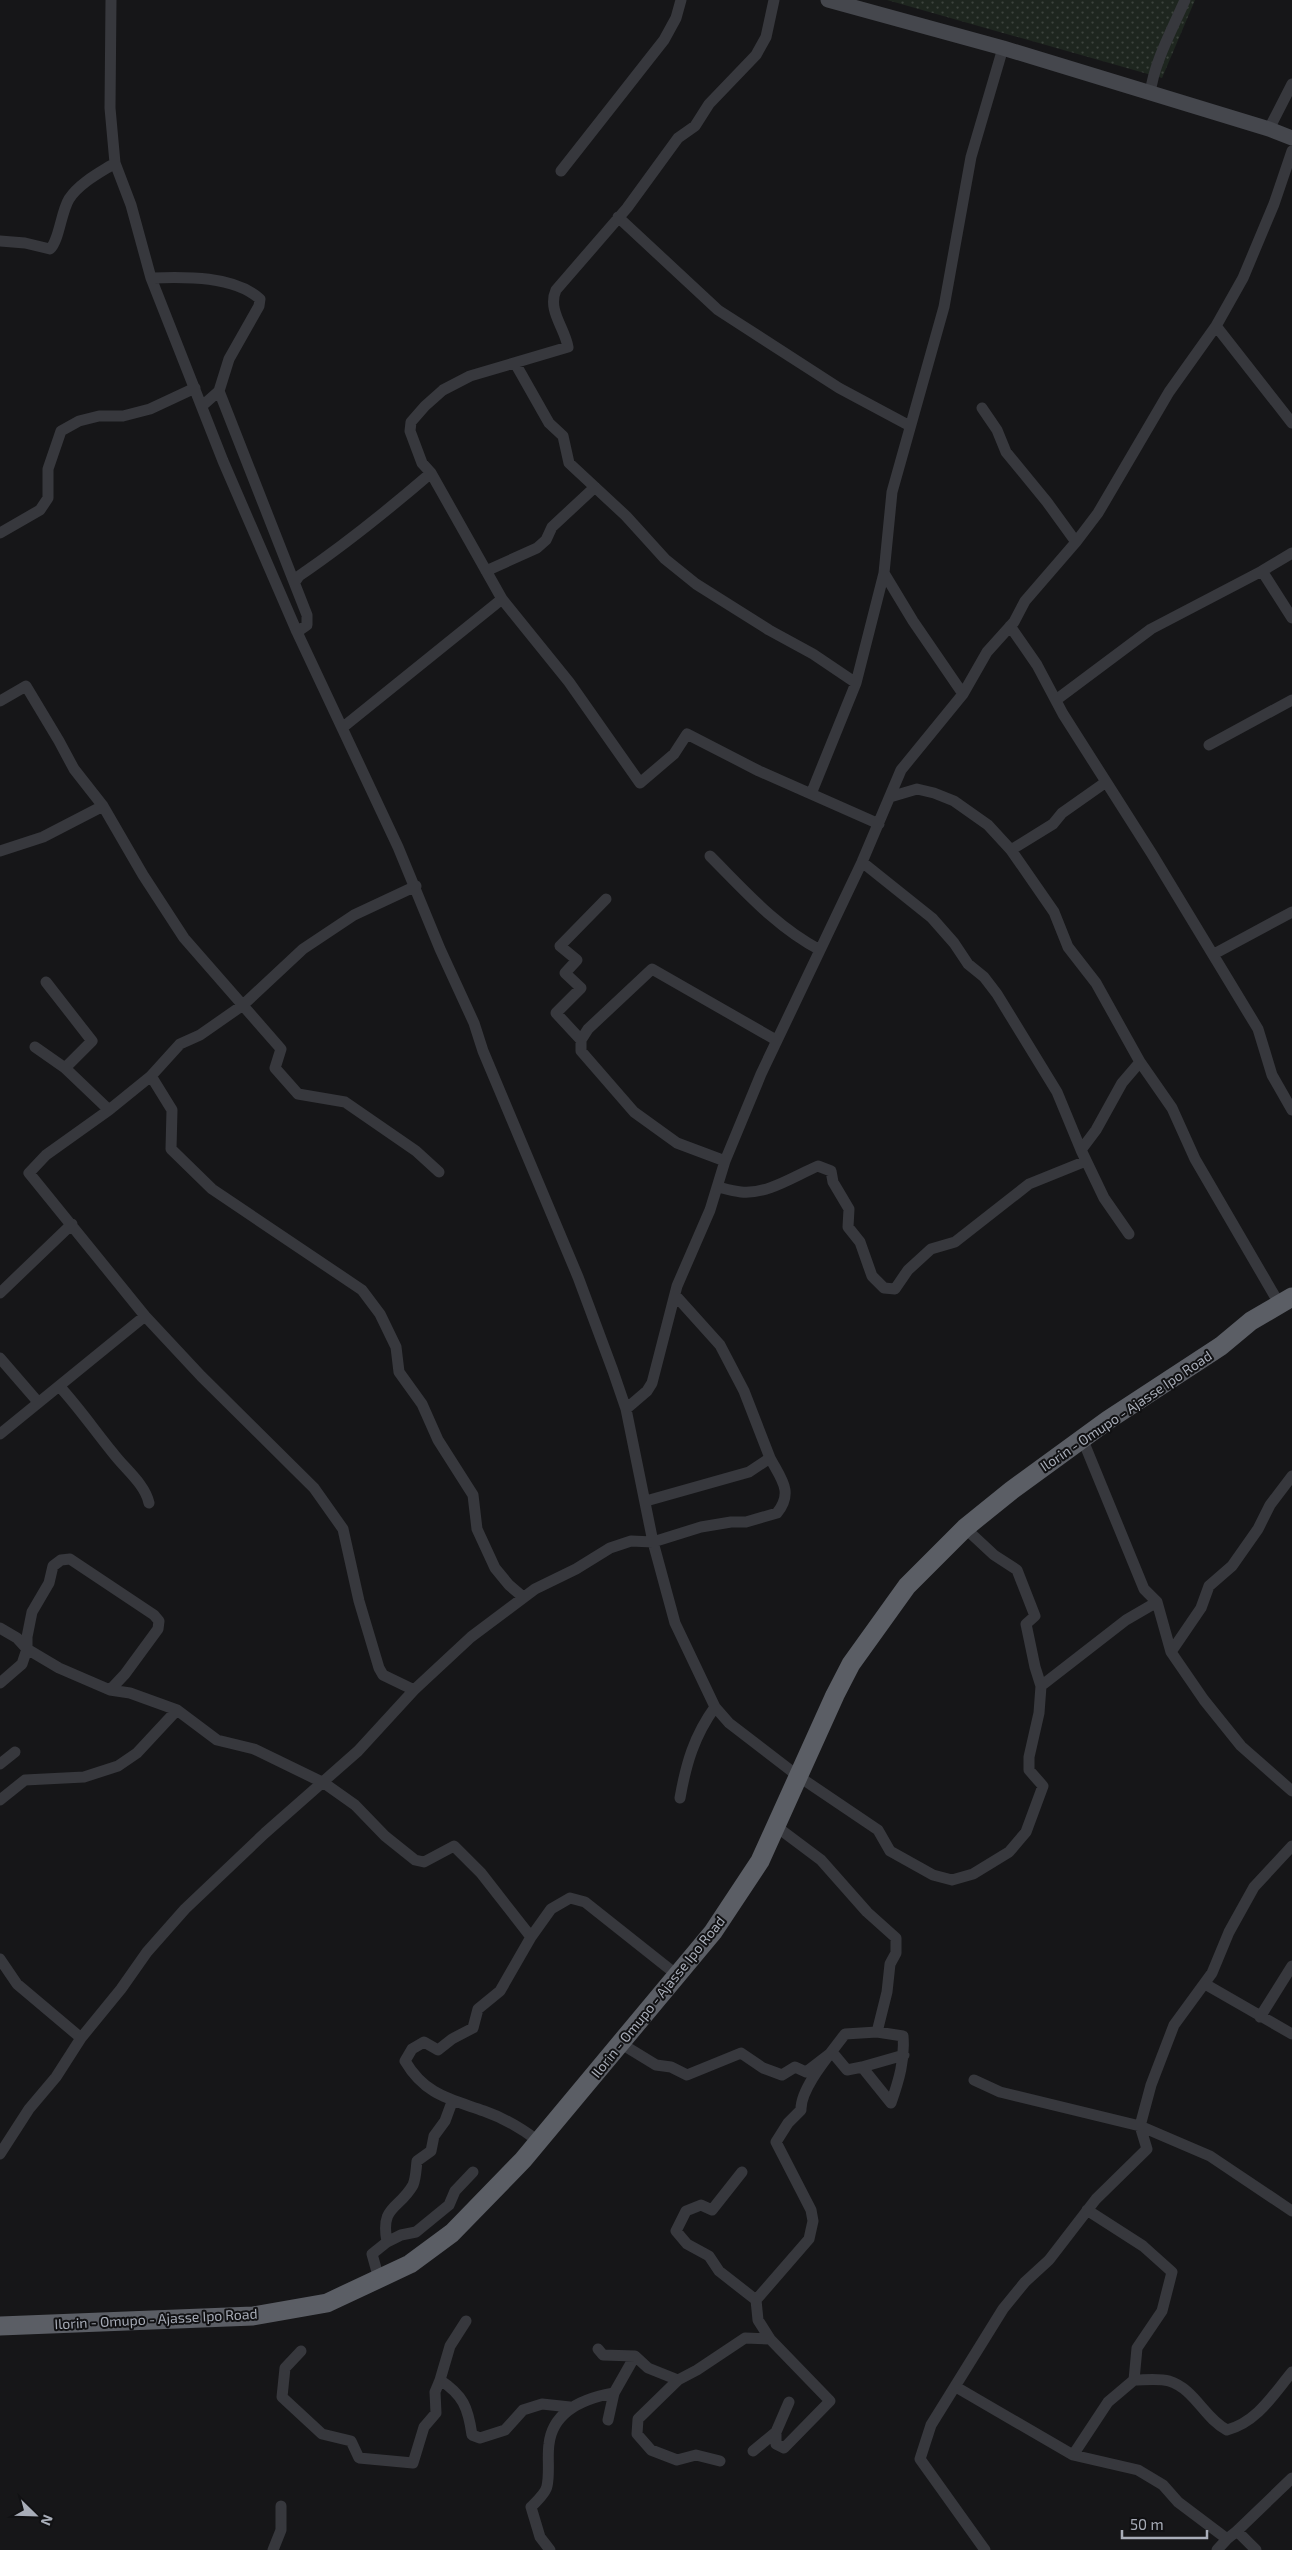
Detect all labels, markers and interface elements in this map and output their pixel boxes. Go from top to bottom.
street label: Ilorin - Omupo - Ajasse Ipo Road [1037,1347,1215,1474]
street label: Ilorin - Omupo - Ajasse Ipo Road [587,1912,728,2081]
street label: Ilorin - Omupo - Ajasse Ipo Road [54,2305,258,2332]
north arrow [10,2490,60,2540]
scale bar [1122,2508,1207,2540]
text: N [38,2512,57,2528]
text: 50 m [1130,2515,1164,2533]

